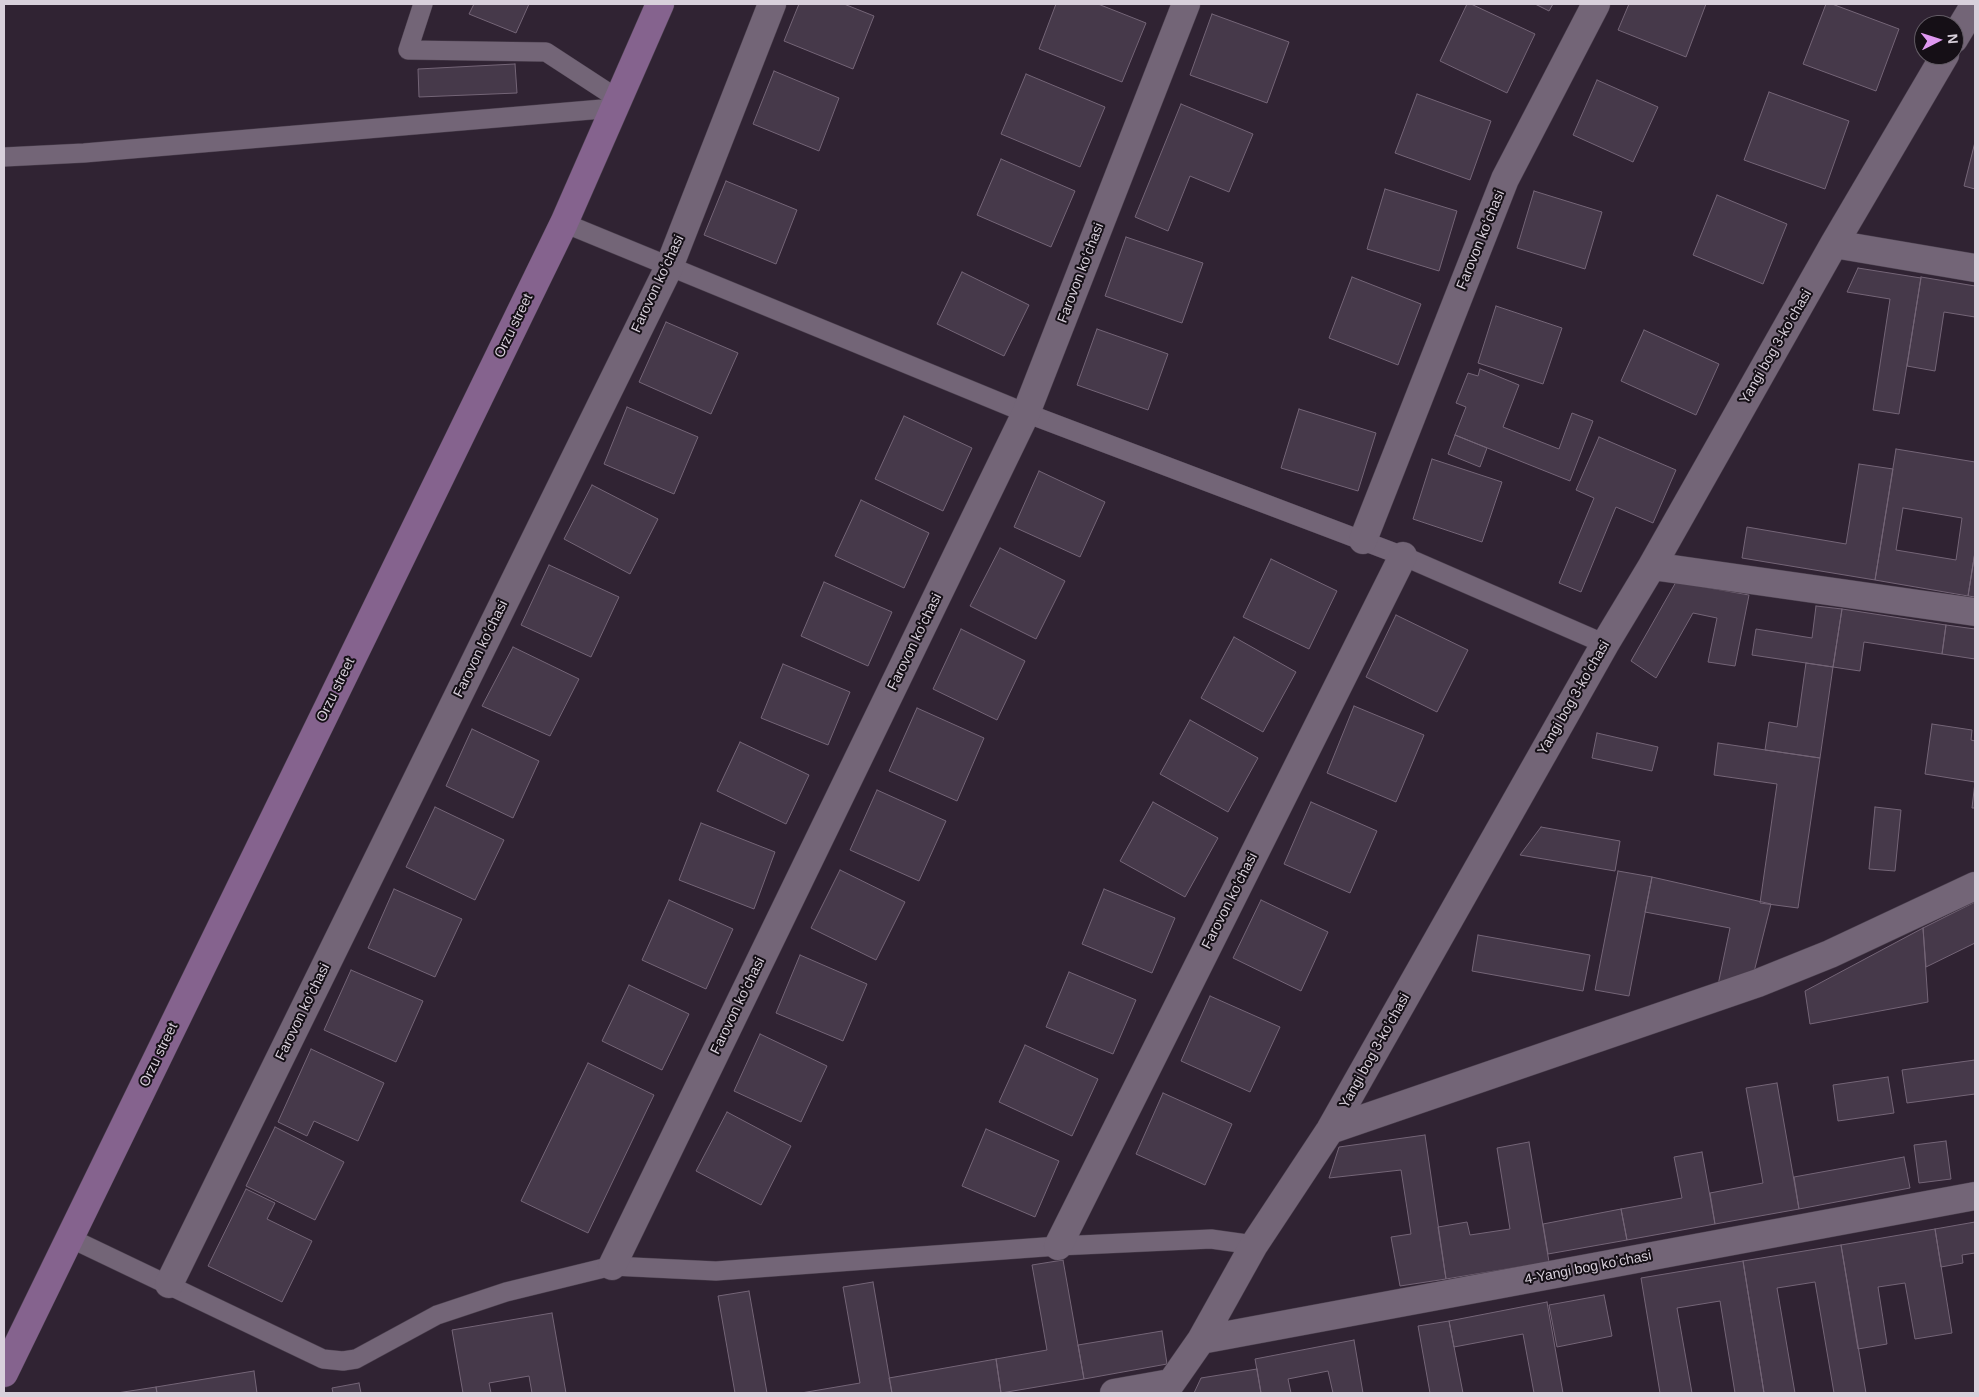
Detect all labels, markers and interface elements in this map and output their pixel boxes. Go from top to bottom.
north arrow [1914,15,1964,65]
text: N [1945,33,1961,45]
street label: Farovon koʻchasi [1453,188,1509,292]
street label: Farovon koʻchasi [1054,221,1108,325]
street label: Farovon koʻchasi [628,232,688,336]
street label: Yangi bog 3-koʼchasi [1736,287,1816,407]
street label: Orzu street [491,291,537,361]
street label: Farovon koʻchasi [884,591,946,693]
street label: Farovon koʻchasi [450,598,512,700]
street label: Yangi bog 3-koʼchasi [1534,638,1614,758]
street label: Orzu street [313,655,359,725]
street label: Farovon koʻchasi [1198,850,1262,952]
street label: Farovon koʻchasi [707,955,769,1057]
street label: Farovon koʻchasi [272,961,334,1063]
street label: Yangi bog 3-koʼchasi [1336,991,1414,1111]
street label: Orzu street [136,1020,182,1090]
street label: 4-Yangi bog koʼchasi [1523,1247,1653,1289]

